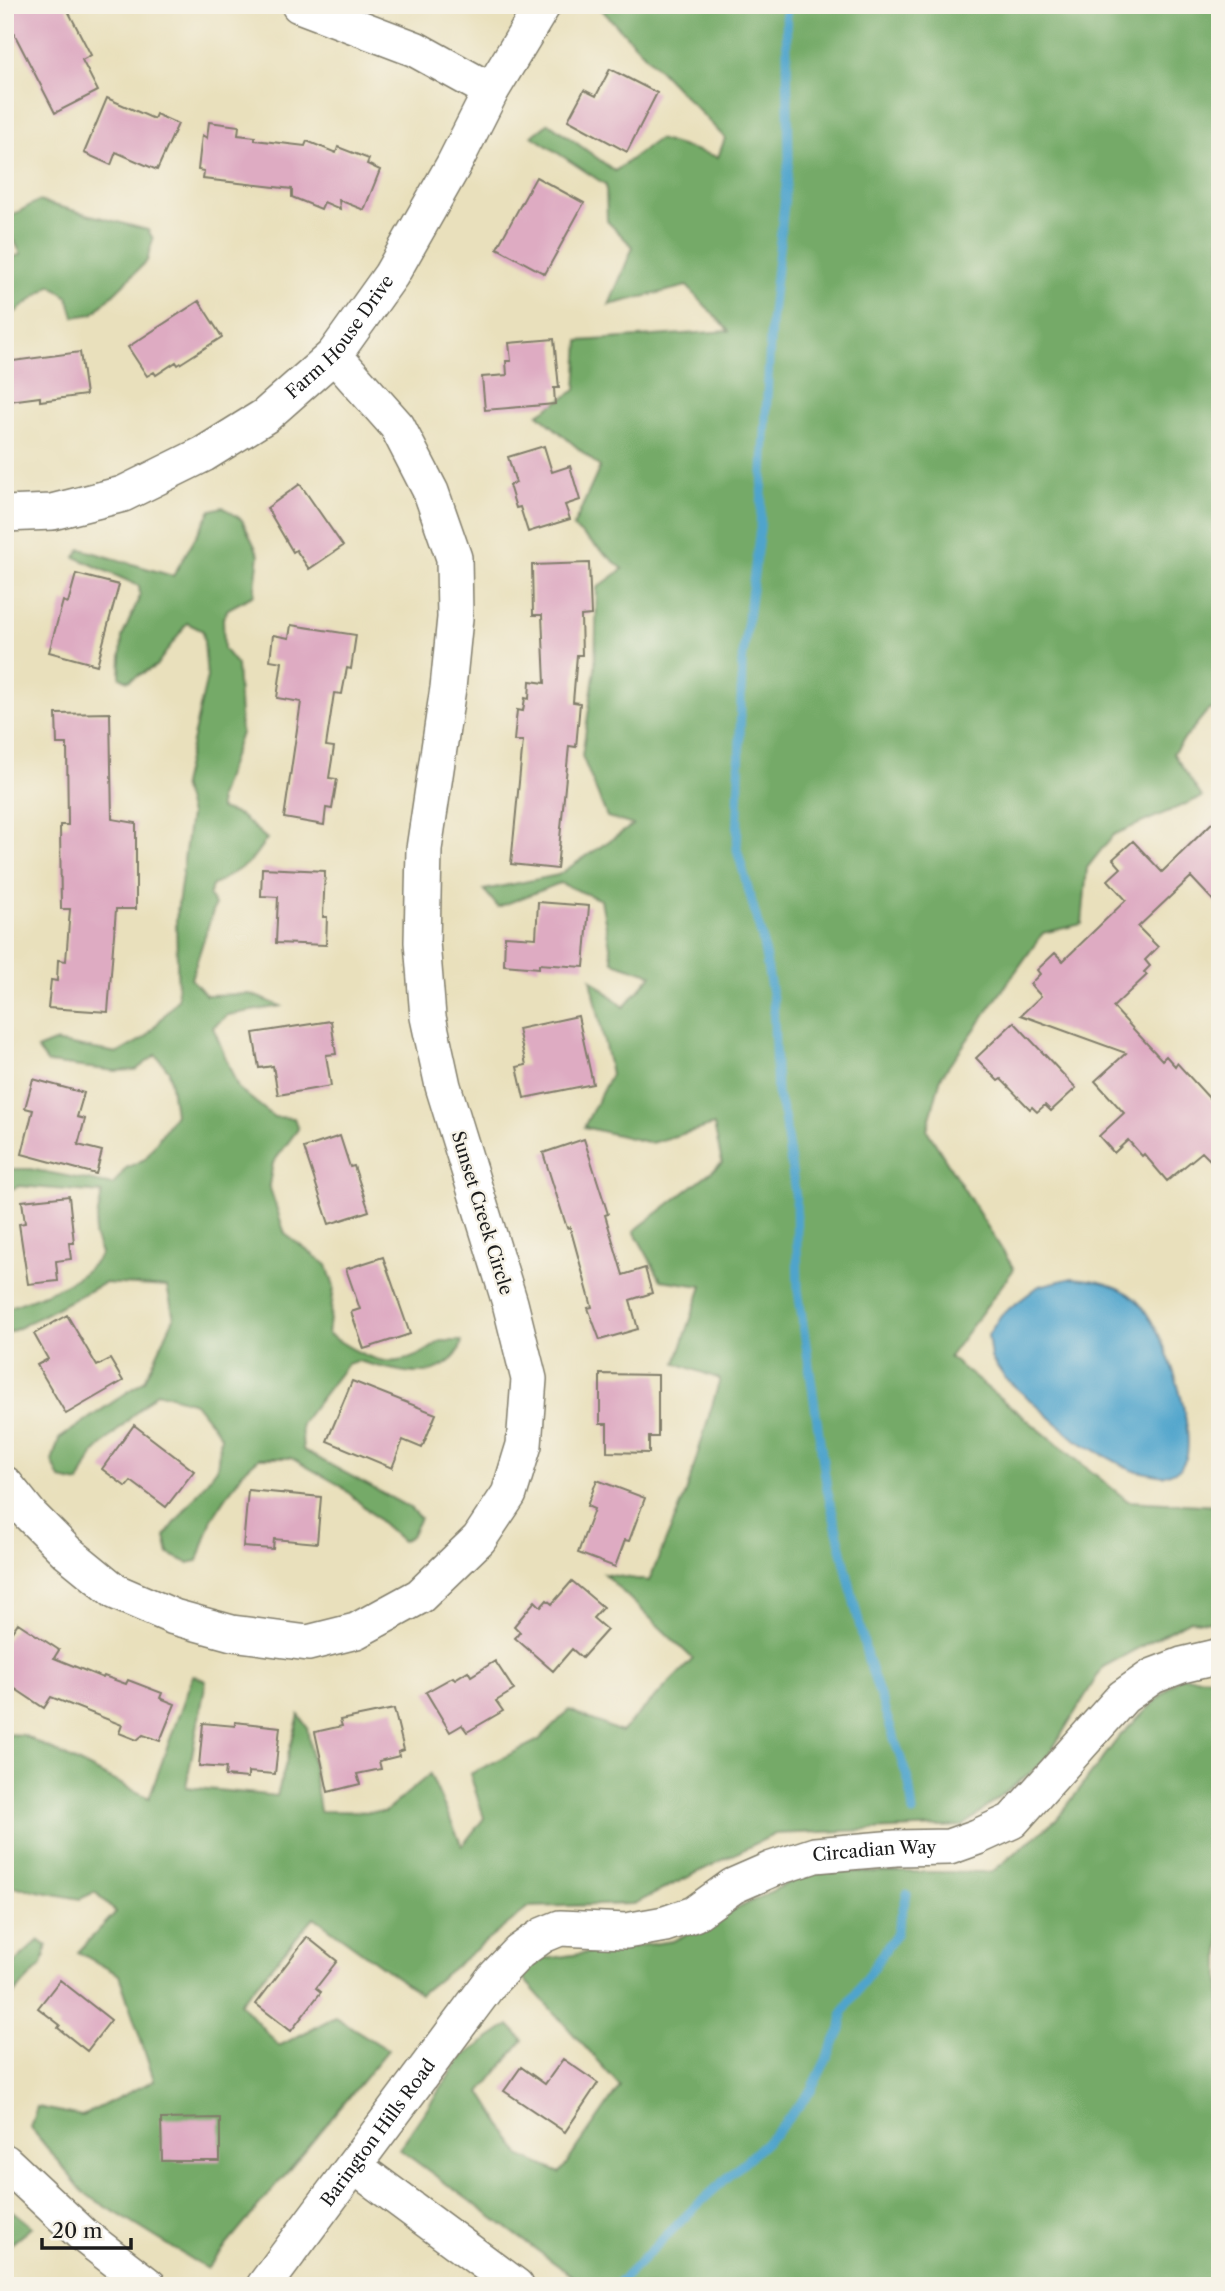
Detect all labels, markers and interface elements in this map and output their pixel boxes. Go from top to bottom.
street label: Farm House Drive [281,271,398,404]
street label: Sunset Creek Circle [447,1128,517,1298]
street label: Circadian Way [812,1836,938,1866]
street label: Barington Hills Road [316,2055,440,2211]
scale bar [42,2207,131,2251]
text: 20 m [52,2218,103,2243]

